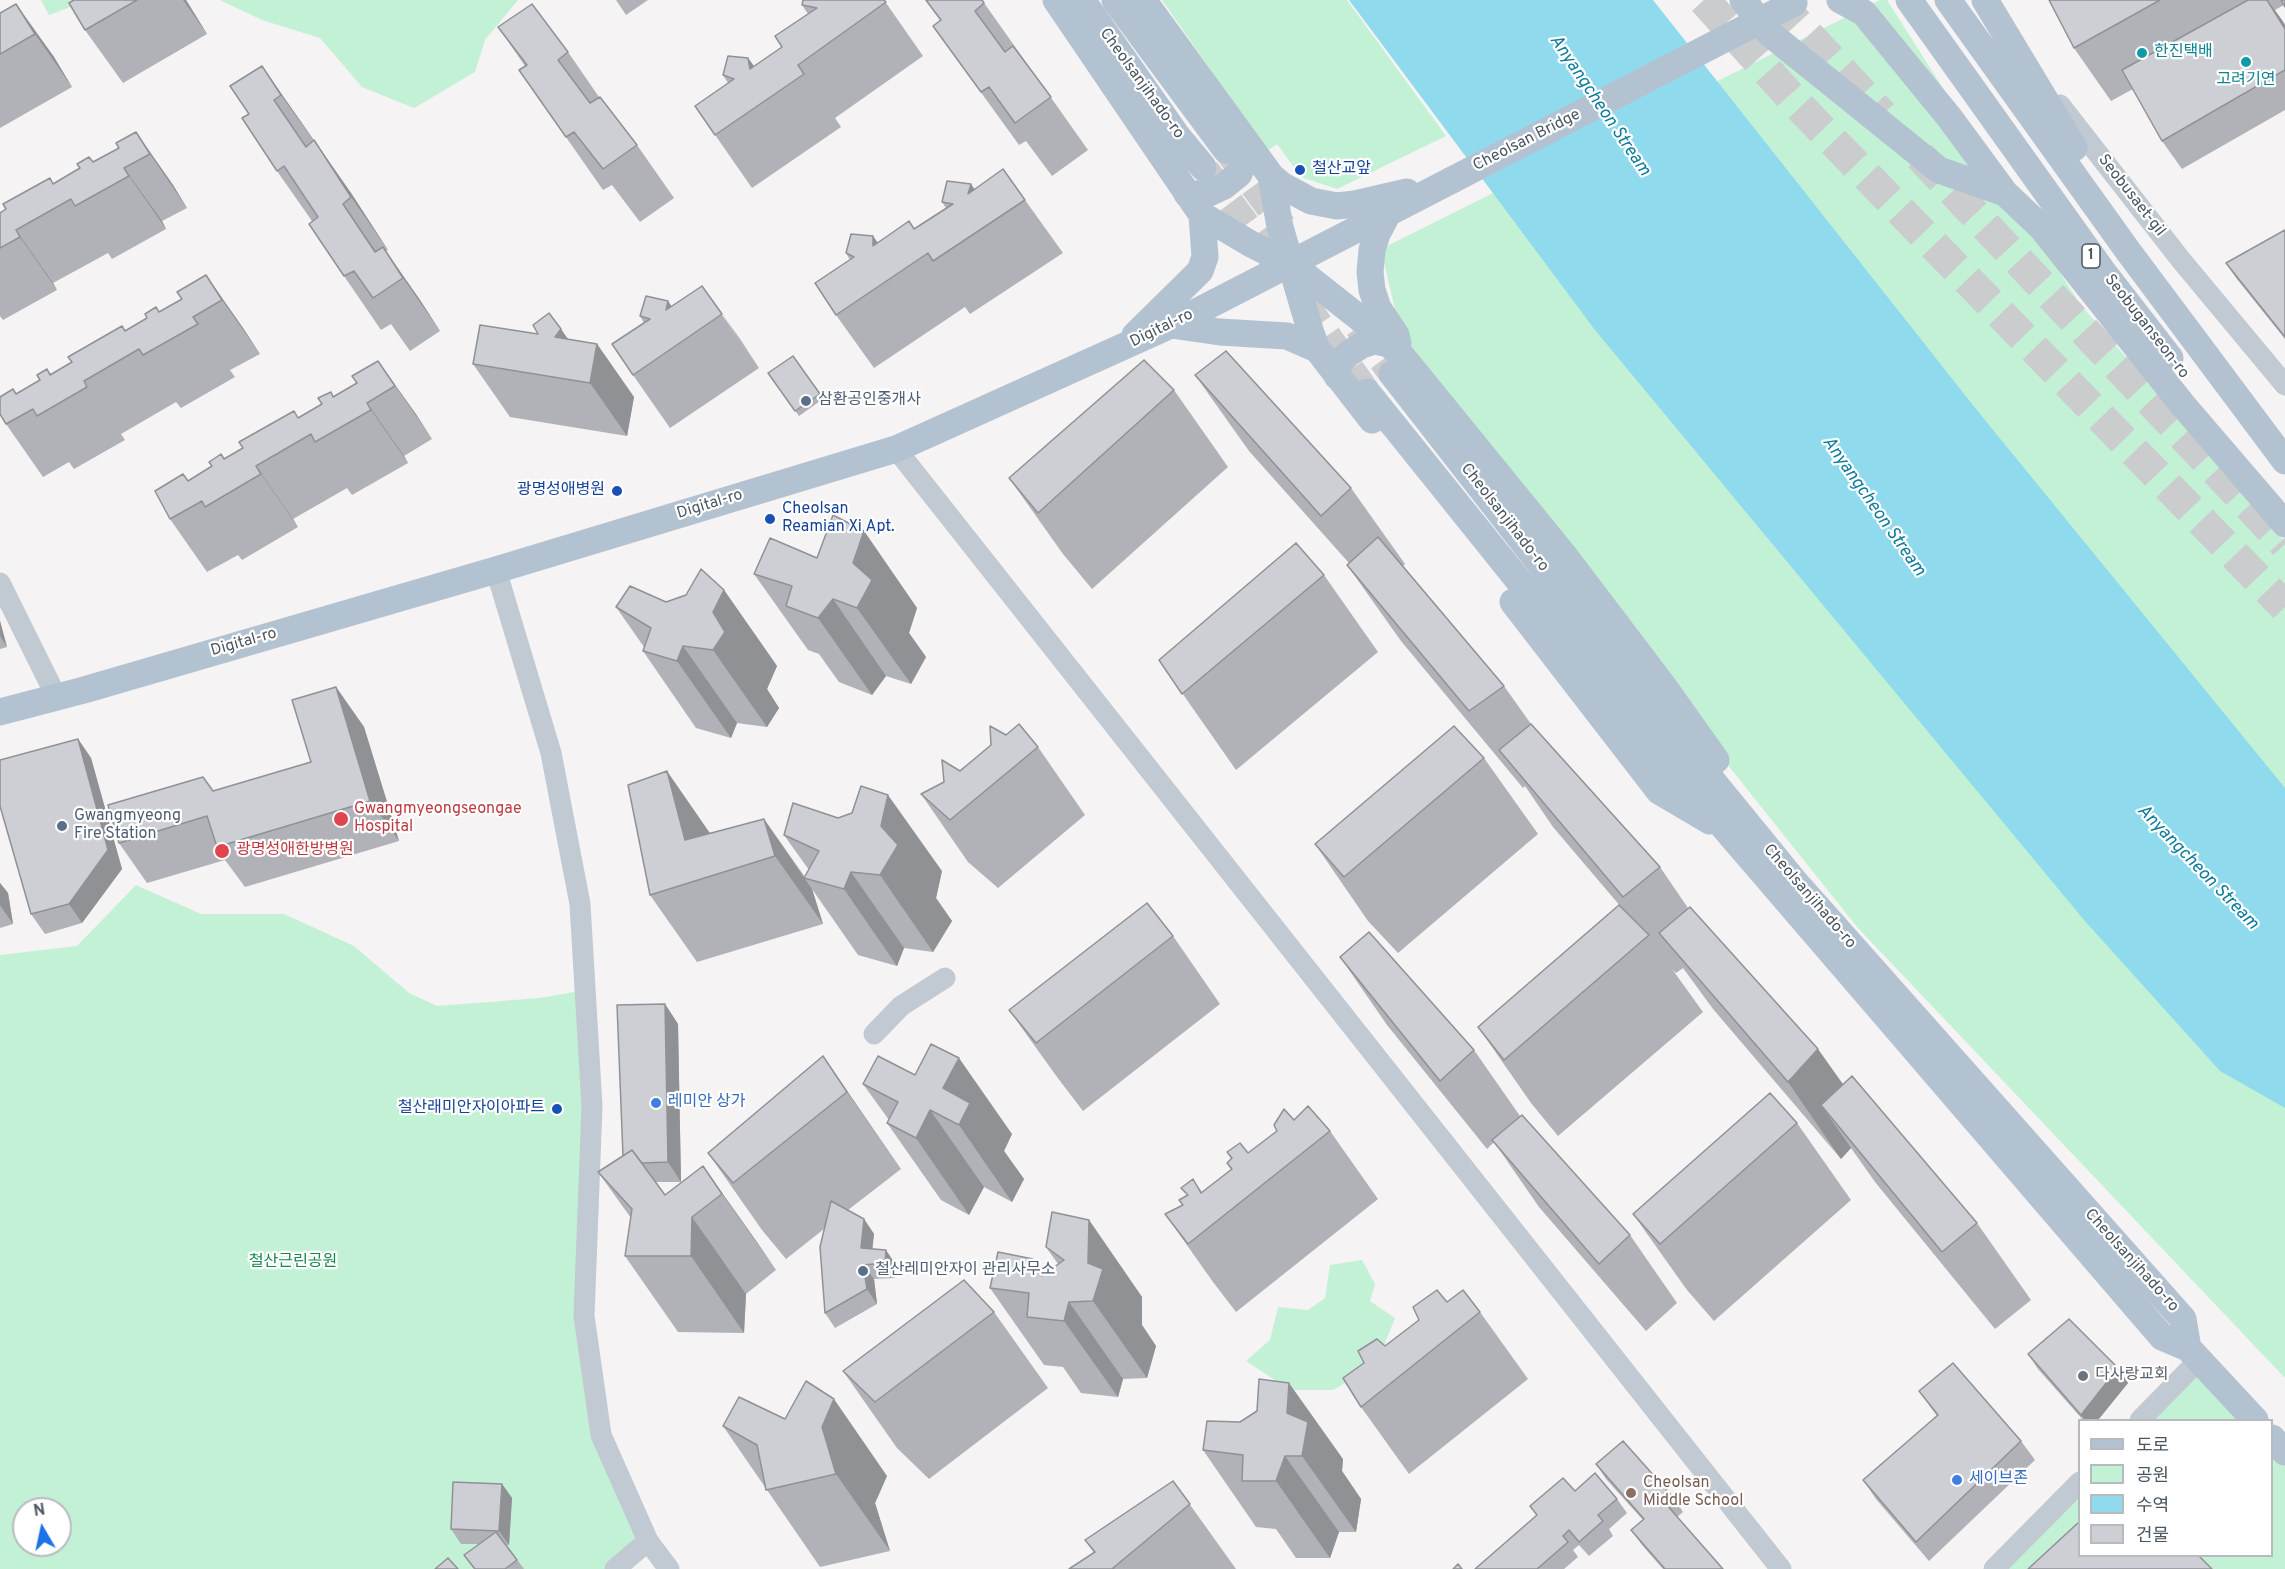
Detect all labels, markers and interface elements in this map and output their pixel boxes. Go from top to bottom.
street label: Cheolsanjihado-ro [1094,25,1188,143]
water label: Anyangcheon Stream [1544,31,1654,181]
place label: 한진택배 [2154,43,2213,63]
marker: 한진택배 [2135,46,2149,60]
marker: 고려기연 [2239,55,2253,69]
place label: 고려기연 [2217,71,2275,91]
street label: Cheolsan Bridge [1470,106,1584,176]
street label: Seobusaet-gil [2093,151,2169,241]
place label: 철산교앞 [1312,160,1371,180]
marker: 철산교앞 [1293,163,1307,177]
road number: 1 [2082,244,2100,268]
street label: Seobuganseon-ro [2099,271,2193,383]
street label: Digital-ro [1127,306,1197,352]
place label: 삼환공인중개사 [818,391,921,411]
marker: 삼환공인중개사 [799,394,813,408]
water label: Anyangcheon Stream [1817,433,1929,581]
street label: Cheolsanjihado-ro [1456,460,1552,576]
place label: 광명성애병원 [517,481,605,501]
marker: 광명성애병원 [610,484,624,498]
street label: Digital-ro [675,486,745,524]
place label: Cheolsan Reamian Xi Apt. [782,500,895,538]
marker: Cheolsan Reamian Xi Apt. [763,512,777,526]
street label: Digital-ro [209,624,279,662]
place label: Gwangmyeongseongae Hospital [354,800,522,838]
water label: Anyangcheon Stream [2132,801,2262,935]
place label: Gwangmyeong Fire Station [74,807,181,845]
marker: Gwangmyeongseongae Hospital [332,810,350,828]
marker: Gwangmyeong Fire Station [55,819,69,833]
place label: 광명성애한방병원 [236,841,354,861]
street label: Cheolsanjihado-ro [1758,841,1860,953]
marker: 광명성애한방병원 [213,842,231,860]
place label: 레미안 상가 [668,1093,745,1113]
marker: 레미안 상가 [649,1096,663,1110]
place label: 철산래미안자이아파트 [398,1099,545,1119]
marker: 철산래미안자이아파트 [550,1102,564,1116]
street label: Cheolsanjihado-ro [2080,1206,2182,1316]
park label: 철산근린공원 [249,1253,337,1273]
place label: 철산레미안자이 관리사무소 [875,1261,1055,1281]
marker: 철산레미안자이 관리사무소 [856,1264,870,1278]
place label: 다사랑교회 [2095,1366,2169,1386]
marker: 다사랑교회 [2076,1369,2090,1383]
legend [2078,1419,2273,1557]
text: 도로 [2136,1435,2169,1458]
text: 공원 [2136,1465,2169,1488]
place label: 세이브존 [1969,1470,2028,1490]
marker: 세이브존 [1950,1473,1964,1487]
place label: Cheolsan Middle School [1643,1474,1743,1512]
marker: Cheolsan Middle School [1624,1486,1638,1500]
text: 수역 [2136,1495,2169,1518]
north arrow [12,1497,72,1557]
text: N [32,1500,47,1522]
text: 건물 [2136,1525,2169,1548]

